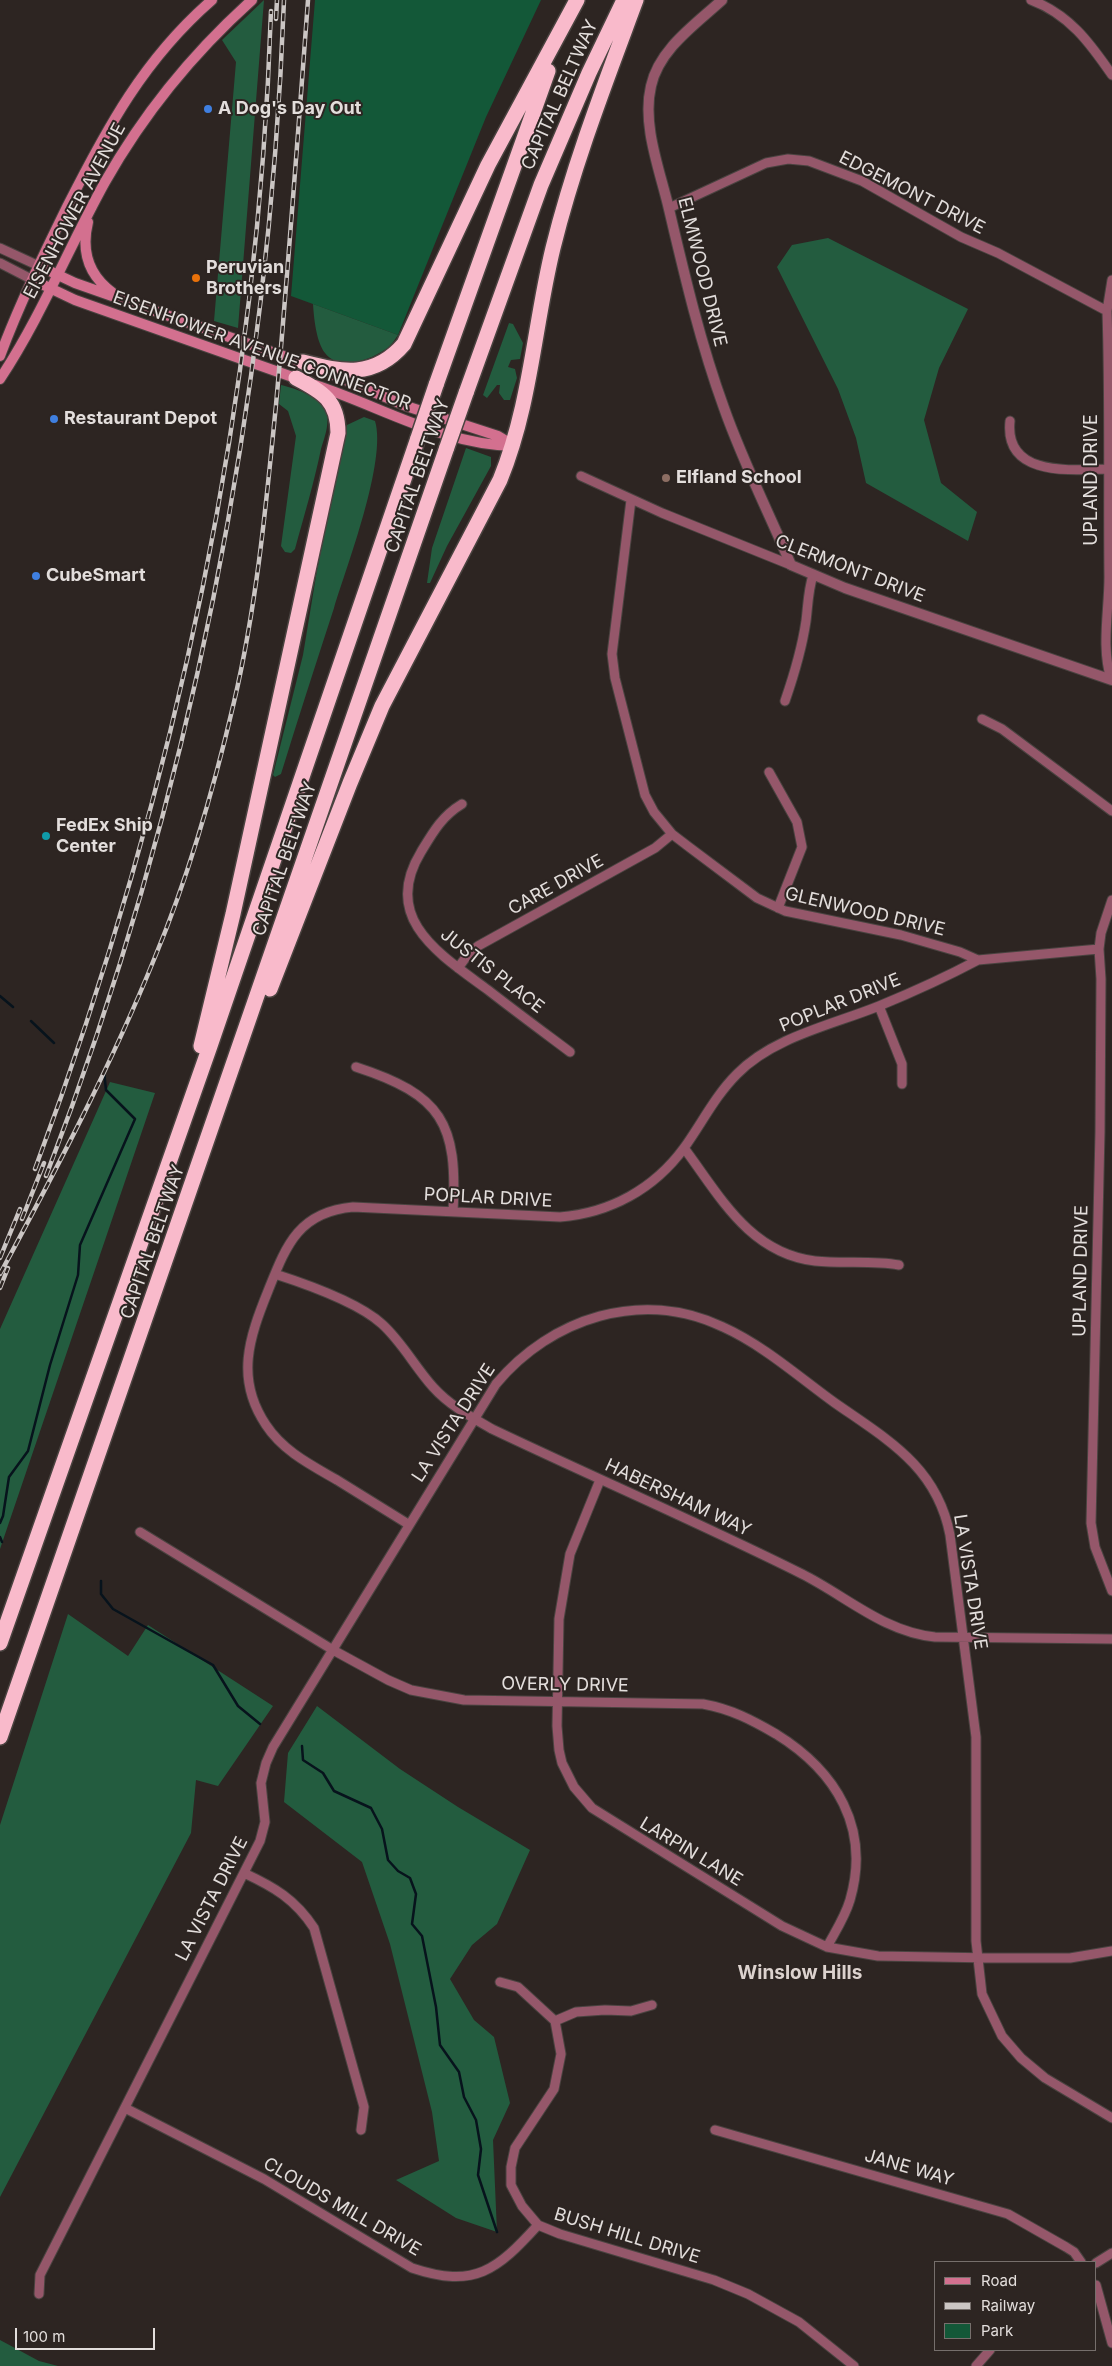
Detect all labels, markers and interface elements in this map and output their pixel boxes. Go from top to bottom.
street label: CAPITAL BELTWAY [517,17,603,173]
place label: A Dog's Day Out [218,98,361,120]
marker: A Dog's Day Out [202,103,214,115]
street label: EISENHOWER AVENUE [19,119,131,303]
street label: EDGEMONT DRIVE [835,147,989,239]
street label: ELMWOOD DRIVE [673,195,731,349]
place label: Peruvian Brothers [206,257,284,300]
marker: Peruvian Brothers [190,272,202,284]
street label: EISENHOWER AVENUE CONNECTOR [110,287,414,415]
street label: CAPITAL BELTWAY [381,396,455,556]
place label: Restaurant Depot [64,408,217,430]
marker: Restaurant Depot [48,413,60,425]
street label: UPLAND DRIVE [1081,414,1103,546]
place label: Elfland School [676,467,802,489]
marker: Elfland School [660,472,672,484]
street label: CLERMONT DRIVE [772,530,928,608]
place label: CubeSmart [46,565,146,587]
marker: CubeSmart [30,570,42,582]
street label: CAPITAL BELTWAY [248,779,322,939]
place label: FedEx Ship Center [56,815,153,858]
marker: FedEx Ship Center [40,830,52,842]
street label: CARE DRIVE [505,850,607,920]
street label: GLENWOOD DRIVE [783,883,947,941]
street label: JUSTIS PLACE [436,924,548,1018]
street label: POPLAR DRIVE [776,969,904,1037]
street label: CAPITAL BELTWAY [116,1162,190,1322]
street label: POPLAR DRIVE [423,1184,553,1212]
street label: UPLAND DRIVE [1069,1205,1093,1337]
street label: LA VISTA DRIVE [408,1360,500,1486]
street label: HABERSHAM WAY [602,1455,754,1541]
street label: LA VISTA DRIVE [949,1513,991,1651]
street label: OVERLY DRIVE [501,1673,629,1697]
street label: LARPIN LANE [636,1813,746,1891]
street label: LA VISTA DRIVE [171,1833,253,1965]
district label: Winslow Hills [738,1962,862,1984]
street label: JANE WAY [862,2145,956,2191]
street label: CLOUDS MILL DRIVE [259,2153,425,2261]
street label: BUSH HILL DRIVE [551,2204,703,2268]
legend [934,2261,1097,2351]
text: Road [981,2271,1017,2290]
text: Railway [981,2296,1035,2315]
scale bar [18,2318,158,2350]
text: Park [981,2321,1013,2340]
text: 100 m [23,2327,65,2346]

